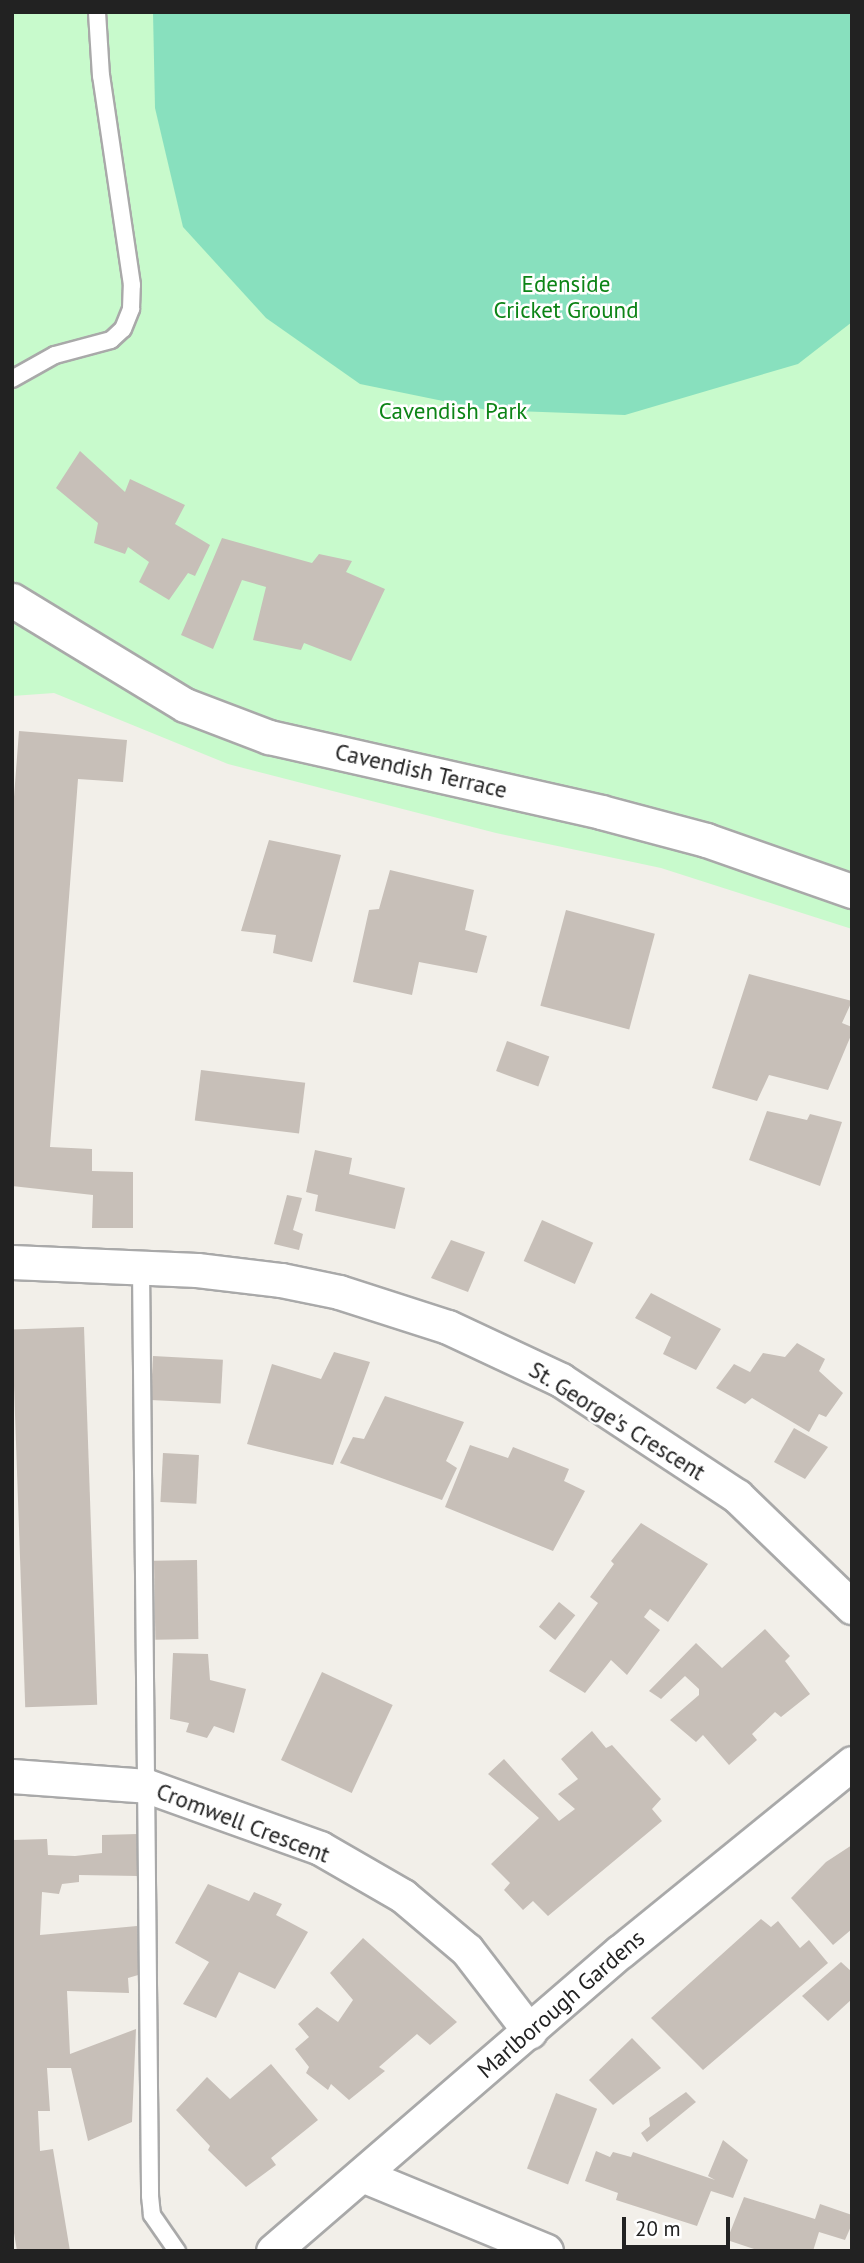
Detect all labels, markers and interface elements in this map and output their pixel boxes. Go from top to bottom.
park label: Edenside Cricket Ground [493,270,639,324]
park label: Cavendish Park [379,397,527,425]
street label: Cavendish Terrace [332,738,510,804]
street label: St. George's Crescent [523,1355,711,1487]
street label: Cromwell Crescent [152,1777,334,1869]
street label: Marlborough Gardens [472,1924,650,2084]
scale bar [626,2204,734,2248]
text: 20 m [635,2215,681,2242]

